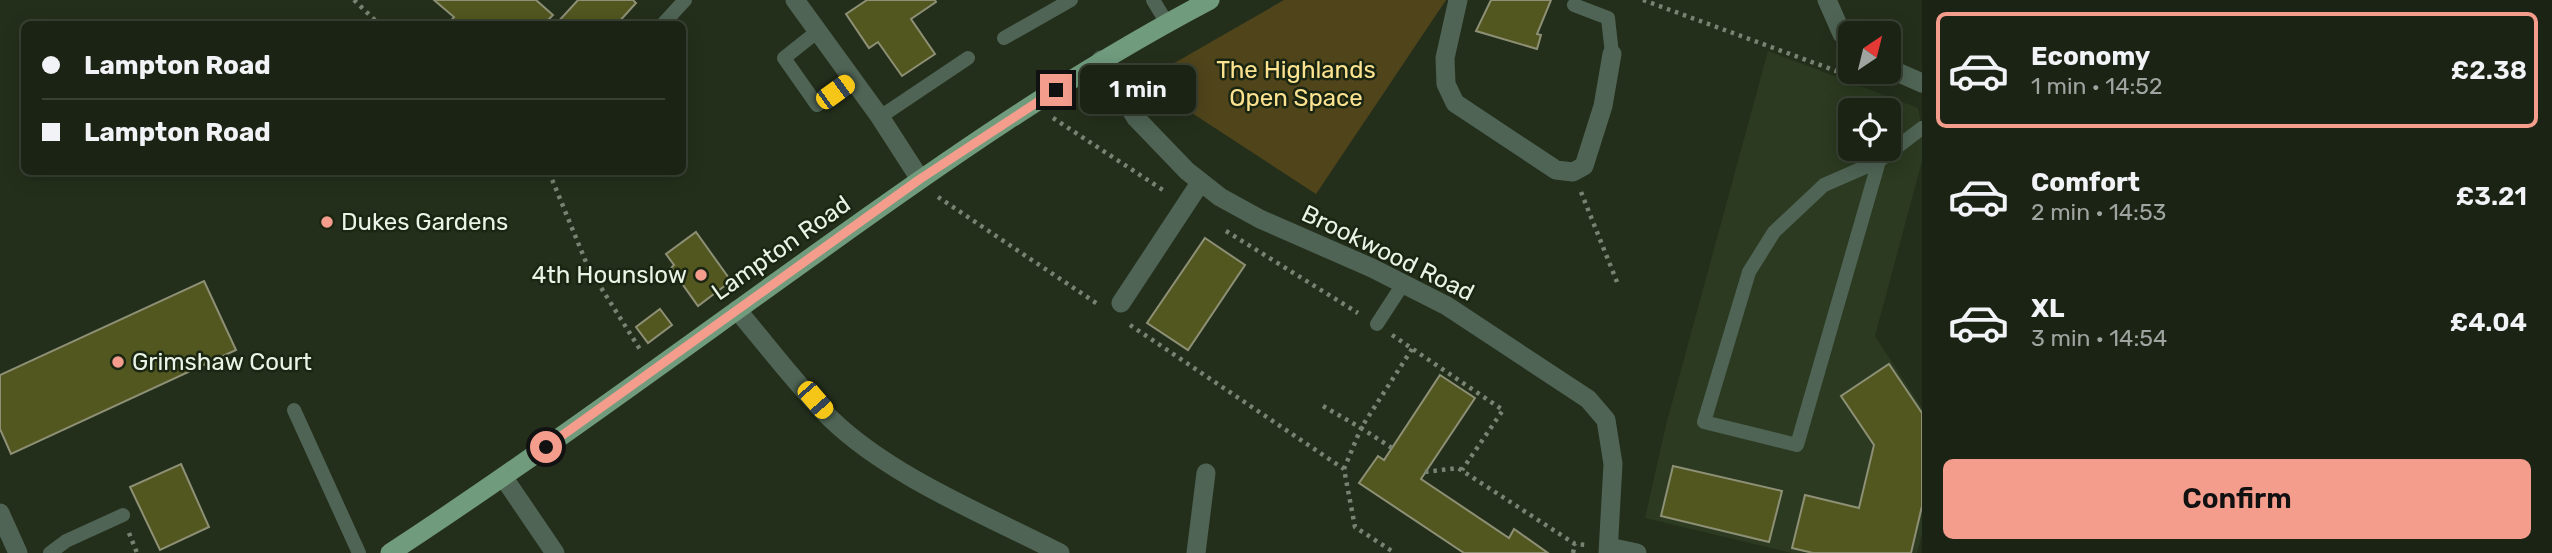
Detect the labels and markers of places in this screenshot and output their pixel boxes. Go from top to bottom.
place label: Dukes Gardens [341,208,508,236]
marker: Dukes Gardens [319,214,335,230]
place label: 4th Hounslow [532,261,687,289]
marker: 4th Hounslow [693,267,709,283]
place label: Grimshaw Court [132,348,312,376]
marker: Grimshaw Court [110,354,126,370]

